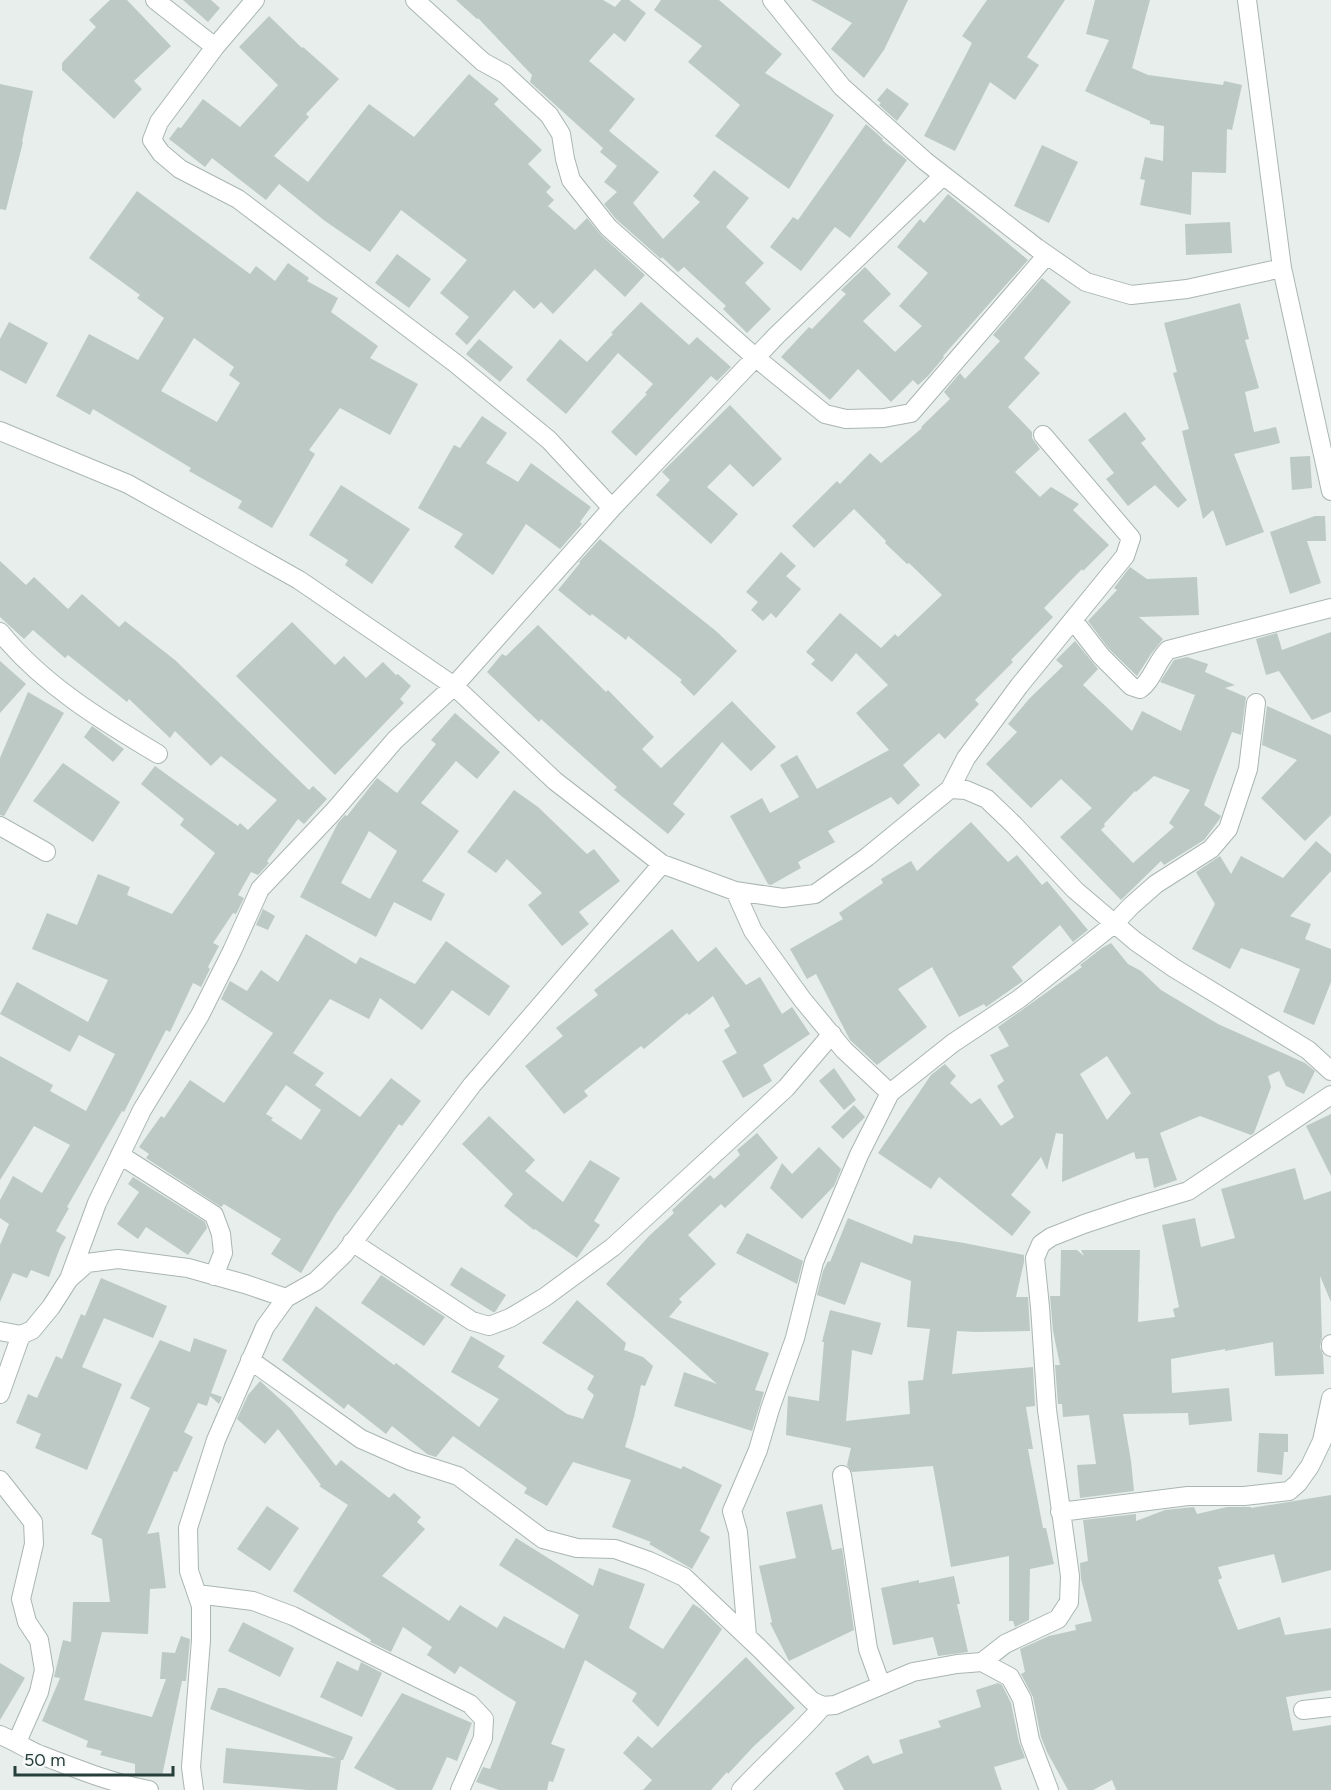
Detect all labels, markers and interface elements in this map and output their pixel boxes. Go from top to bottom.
scale bar [15,1739,172,1777]
text: 50 m [24,1749,66,1771]

